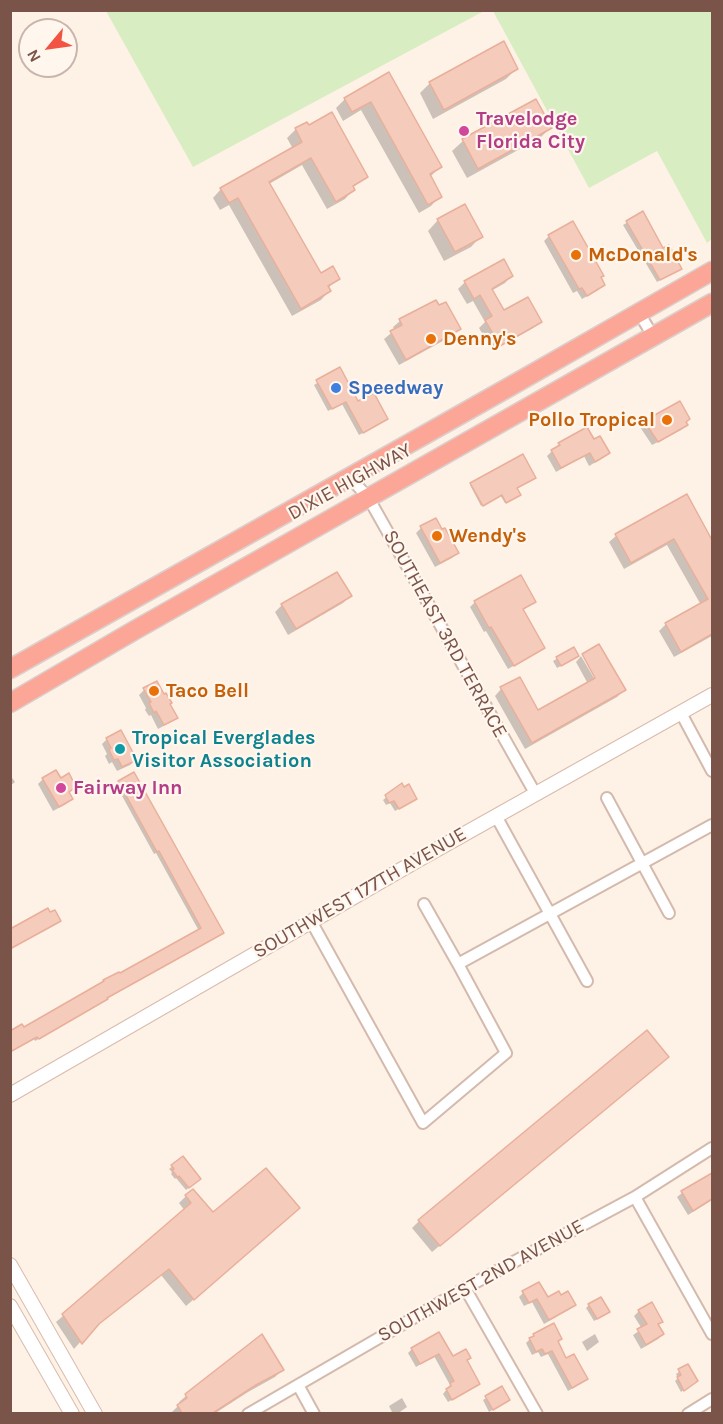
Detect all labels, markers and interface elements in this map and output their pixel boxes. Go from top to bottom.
north arrow [18,18,78,78]
text: N [22,46,45,66]
place label: Travelodge Florida City [476,107,585,154]
marker: Travelodge Florida City [457,124,471,138]
place label: McDonald's [588,243,698,267]
marker: McDonald's [569,248,583,262]
place label: Denny's [443,327,516,351]
marker: Denny's [424,332,438,346]
place label: Speedway [348,376,443,400]
marker: Speedway [329,381,343,395]
place label: Pollo Tropical [528,408,655,432]
marker: Pollo Tropical [660,413,674,427]
street label: DIXIE HIGHWAY [284,438,416,526]
place label: Wendy's [449,524,527,548]
street label: SOUTHEAST 3RD TERRACE [378,526,512,742]
marker: Wendy's [430,529,444,543]
place label: Taco Bell [166,679,249,703]
marker: Taco Bell [147,684,161,698]
place label: Tropical Everglades Visitor Association [132,726,316,773]
marker: Tropical Everglades Visitor Association [113,742,127,756]
place label: Fairway Inn [73,776,183,800]
marker: Fairway Inn [54,781,68,795]
street label: SOUTHWEST 177TH AVENUE [249,822,471,964]
street label: SOUTHWEST 2ND AVENUE [374,1214,588,1348]

